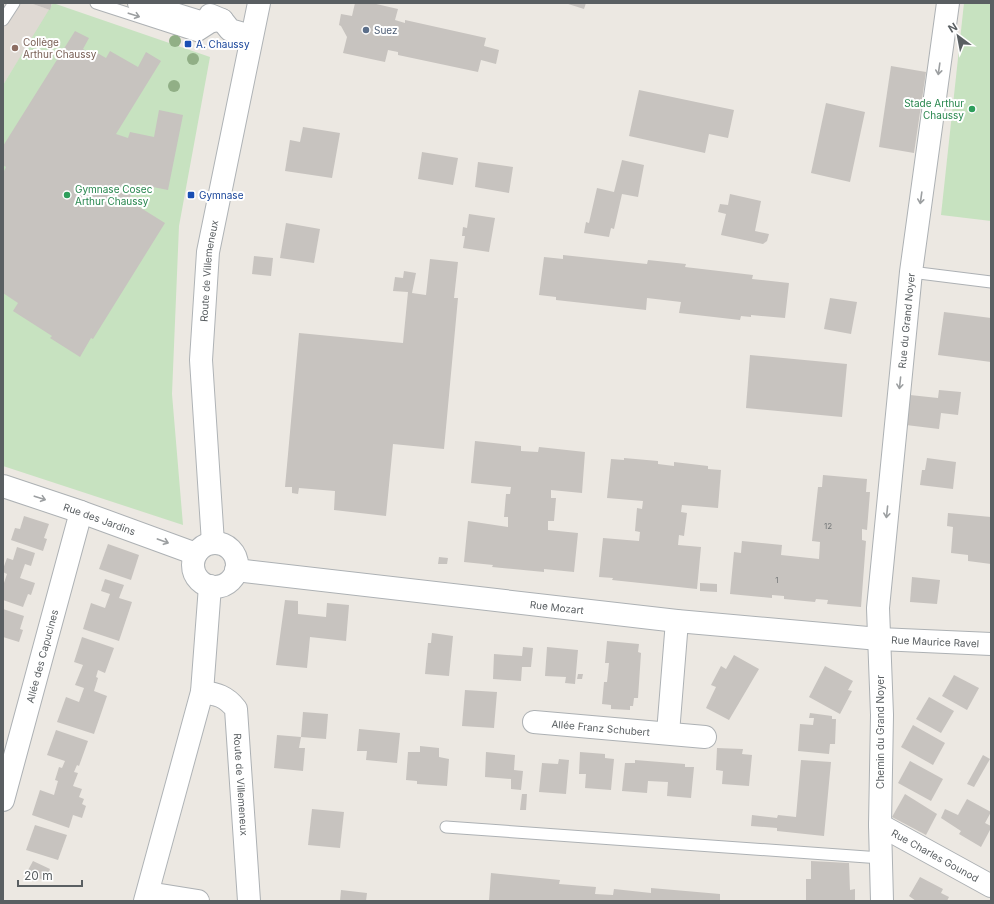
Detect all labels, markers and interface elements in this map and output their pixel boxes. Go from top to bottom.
one-way arrow [127,12,140,19]
north arrow [938,16,978,56]
text: N [945,19,960,36]
place label: Suez [374,24,398,36]
marker: Suez [361,25,371,35]
place label: Collège Arthur Chaussy [23,36,97,60]
place label: A. Chaussy [196,38,250,50]
marker: A. Chaussy [183,39,193,49]
marker: Collège Arthur Chaussy [10,43,20,53]
one-way arrow [935,62,943,75]
place label: Stade Arthur Chaussy [904,97,964,121]
marker: Stade Arthur Chaussy [967,104,977,114]
place label: Gymnase Cosec Arthur Chaussy [75,183,153,207]
place label: Gymnase [199,189,244,201]
marker: Gymnase Cosec Arthur Chaussy [62,190,72,200]
marker: Gymnase [186,190,196,200]
one-way arrow [917,191,925,204]
street label: Route de Villemeneux [197,218,221,322]
street label: Rue du Grand Noyer [896,272,917,369]
one-way arrow [897,376,904,389]
one-way arrow [33,495,46,502]
street label: Rue des Jardins [62,501,137,537]
one-way arrow [884,505,891,518]
house number: 12 [824,521,832,531]
one-way arrow [156,538,168,546]
house number: 1 [775,575,779,585]
street label: Rue Mozart [529,598,585,616]
street label: Allée des Capucines [24,608,60,704]
street label: Rue Maurice Ravel [891,634,979,649]
street label: Chemin du Grand Noyer [874,675,886,789]
street label: Allée Franz Schubert [551,718,651,738]
street label: Route de Villemeneux [232,733,251,837]
street label: Rue Charles Gounod [890,827,981,884]
scale bar [18,862,82,888]
text: 20 m [24,868,53,883]

